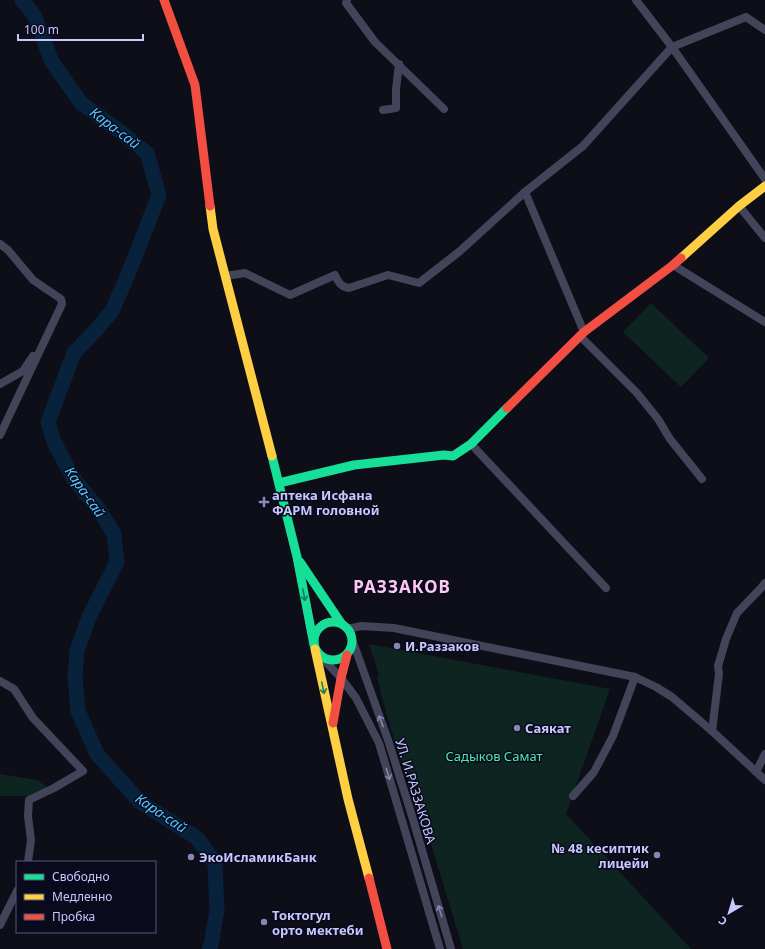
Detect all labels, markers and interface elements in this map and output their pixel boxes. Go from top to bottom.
scale bar [18,16,143,42]
text: 100 m [24,21,59,38]
water label: Кара-сай [86,103,144,153]
water label: Кара-сай [61,462,110,521]
place label: аптека Исфана ФАРМ головной [272,486,379,519]
marker: аптека Исфана ФАРМ головной [259,497,269,507]
district label: РАЗЗАКОВ [353,575,451,598]
one-way arrow [300,588,308,601]
place label: И.Раззаков [405,637,479,655]
marker: И.Раззаков [392,641,402,651]
one-way arrow [320,681,328,694]
one-way arrow [377,714,384,727]
place label: Саякат [525,719,571,737]
marker: Саякат [512,723,522,733]
street label: УЛ. И.РАЗЗАКОВА [391,736,441,847]
park label: Садыков Самат [445,747,543,765]
one-way arrow [385,767,392,780]
water label: Кара-сай [132,788,191,837]
place label: № 48 кесиптик лицейи [551,839,649,872]
place label: ЭкоИсламикБанк [199,848,317,866]
marker: № 48 кесиптик лицейи [652,850,662,860]
marker: ЭкоИсламикБанк [186,852,196,862]
legend [16,861,156,933]
text: Свободно [52,868,110,885]
text: Медленно [52,888,112,905]
north arrow [709,893,749,933]
one-way arrow [436,905,444,918]
place label: Токтогул орто мектеби [272,906,363,939]
text: Пробка [52,908,95,925]
text: С [715,913,730,929]
marker: Токтогул орто мектеби [259,917,269,927]

